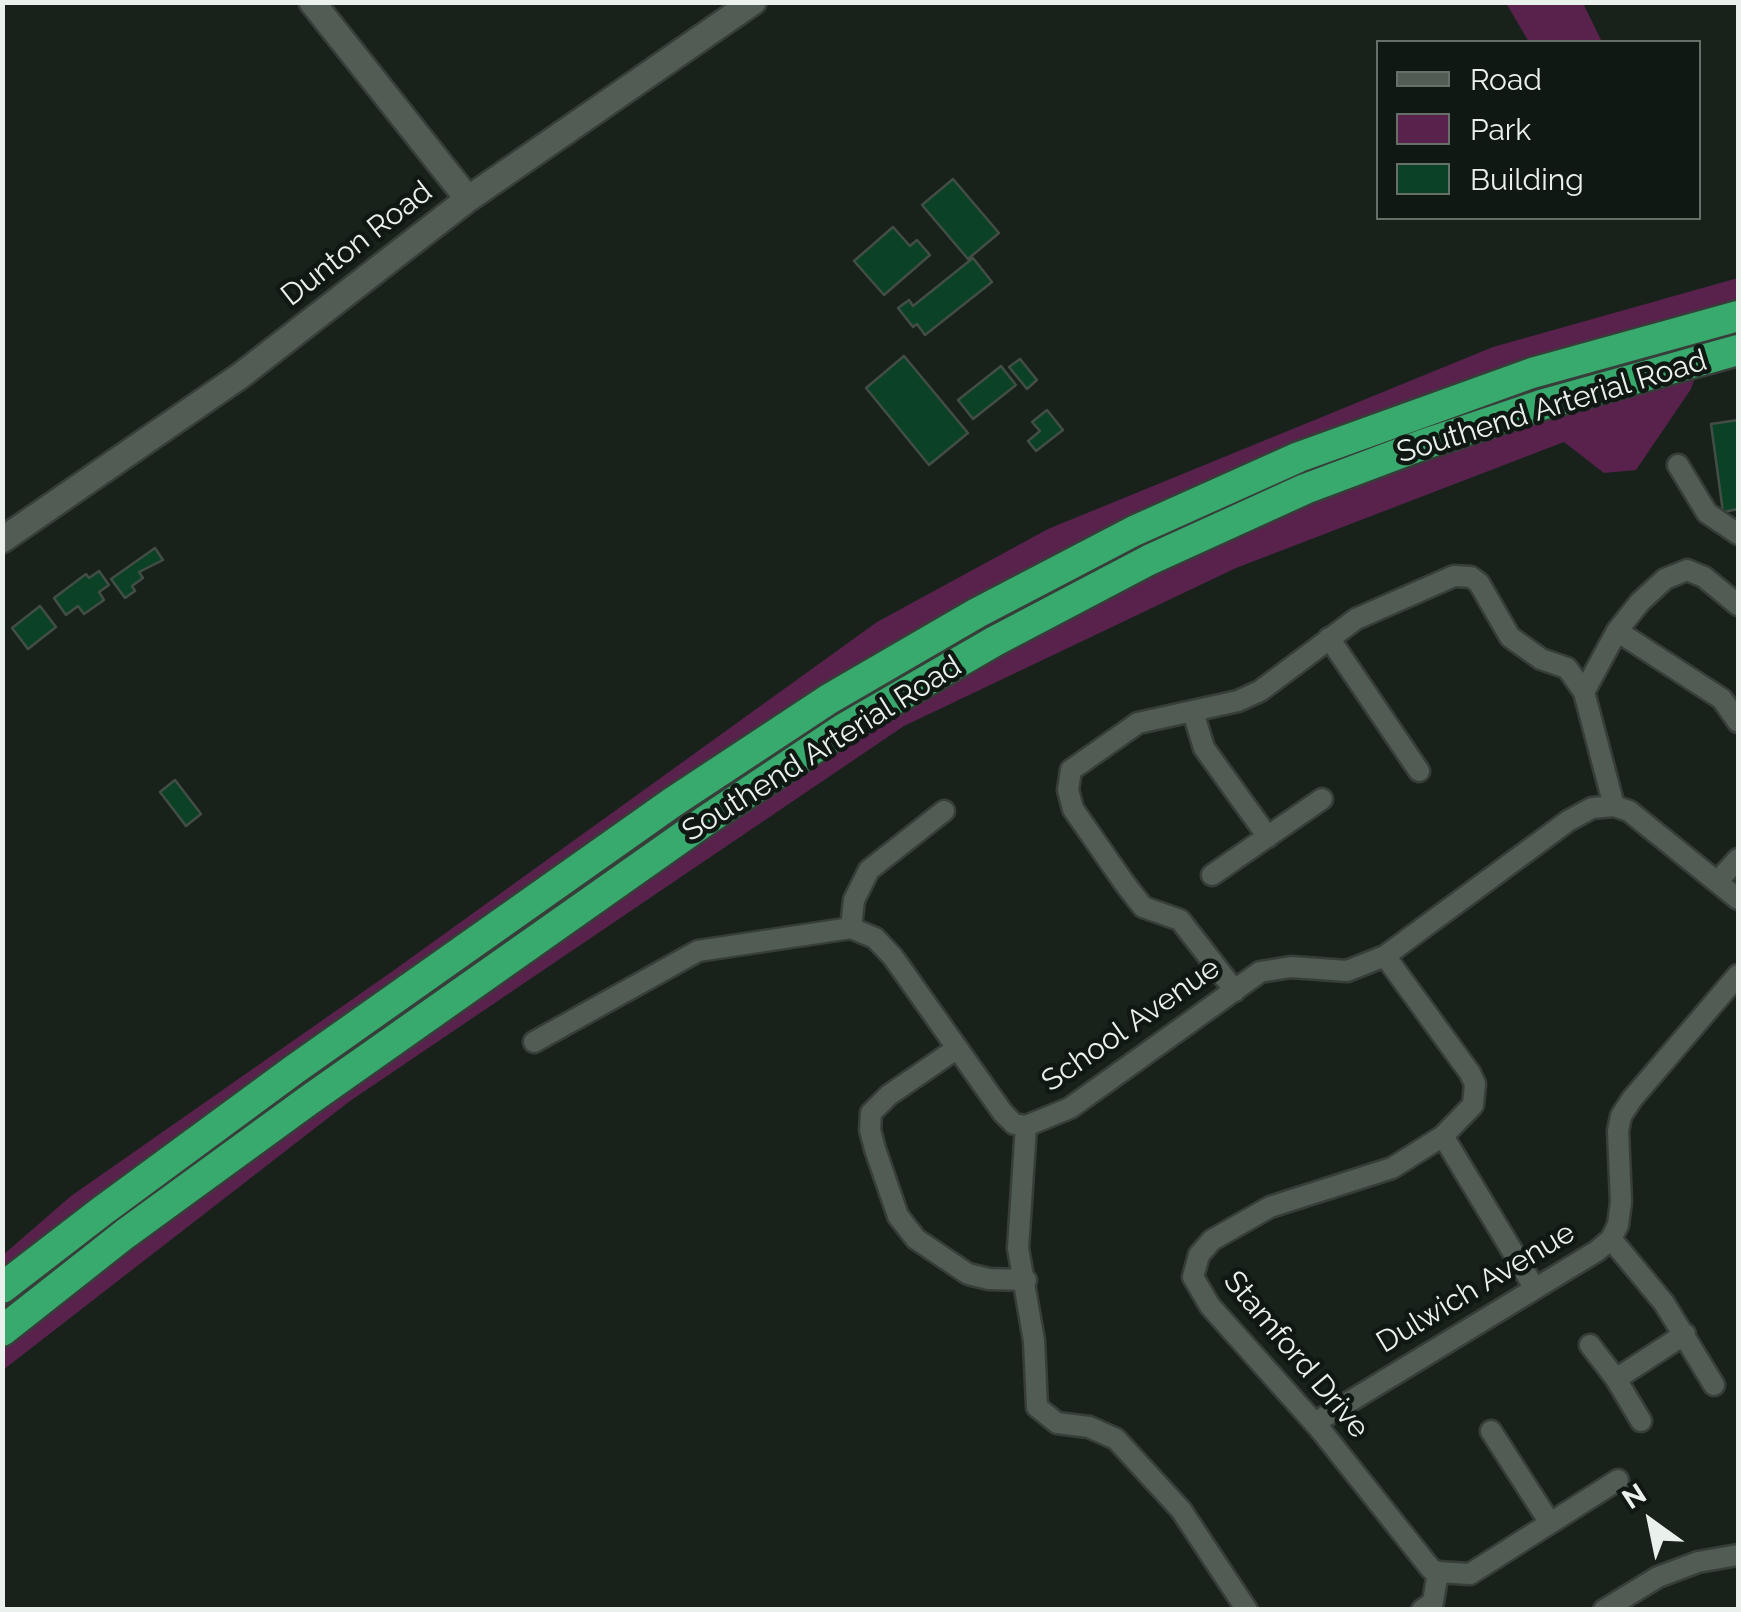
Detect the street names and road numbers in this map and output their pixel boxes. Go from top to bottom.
street label: Dunton Road [274,174,440,314]
street label: Southend Arterial Road [1393,343,1711,471]
street label: Southend Arterial Road [676,648,968,850]
street label: School Avenue [1035,950,1227,1100]
street label: Dulwich Avenue [1370,1215,1582,1361]
street label: Stamford Drive [1216,1264,1376,1446]

